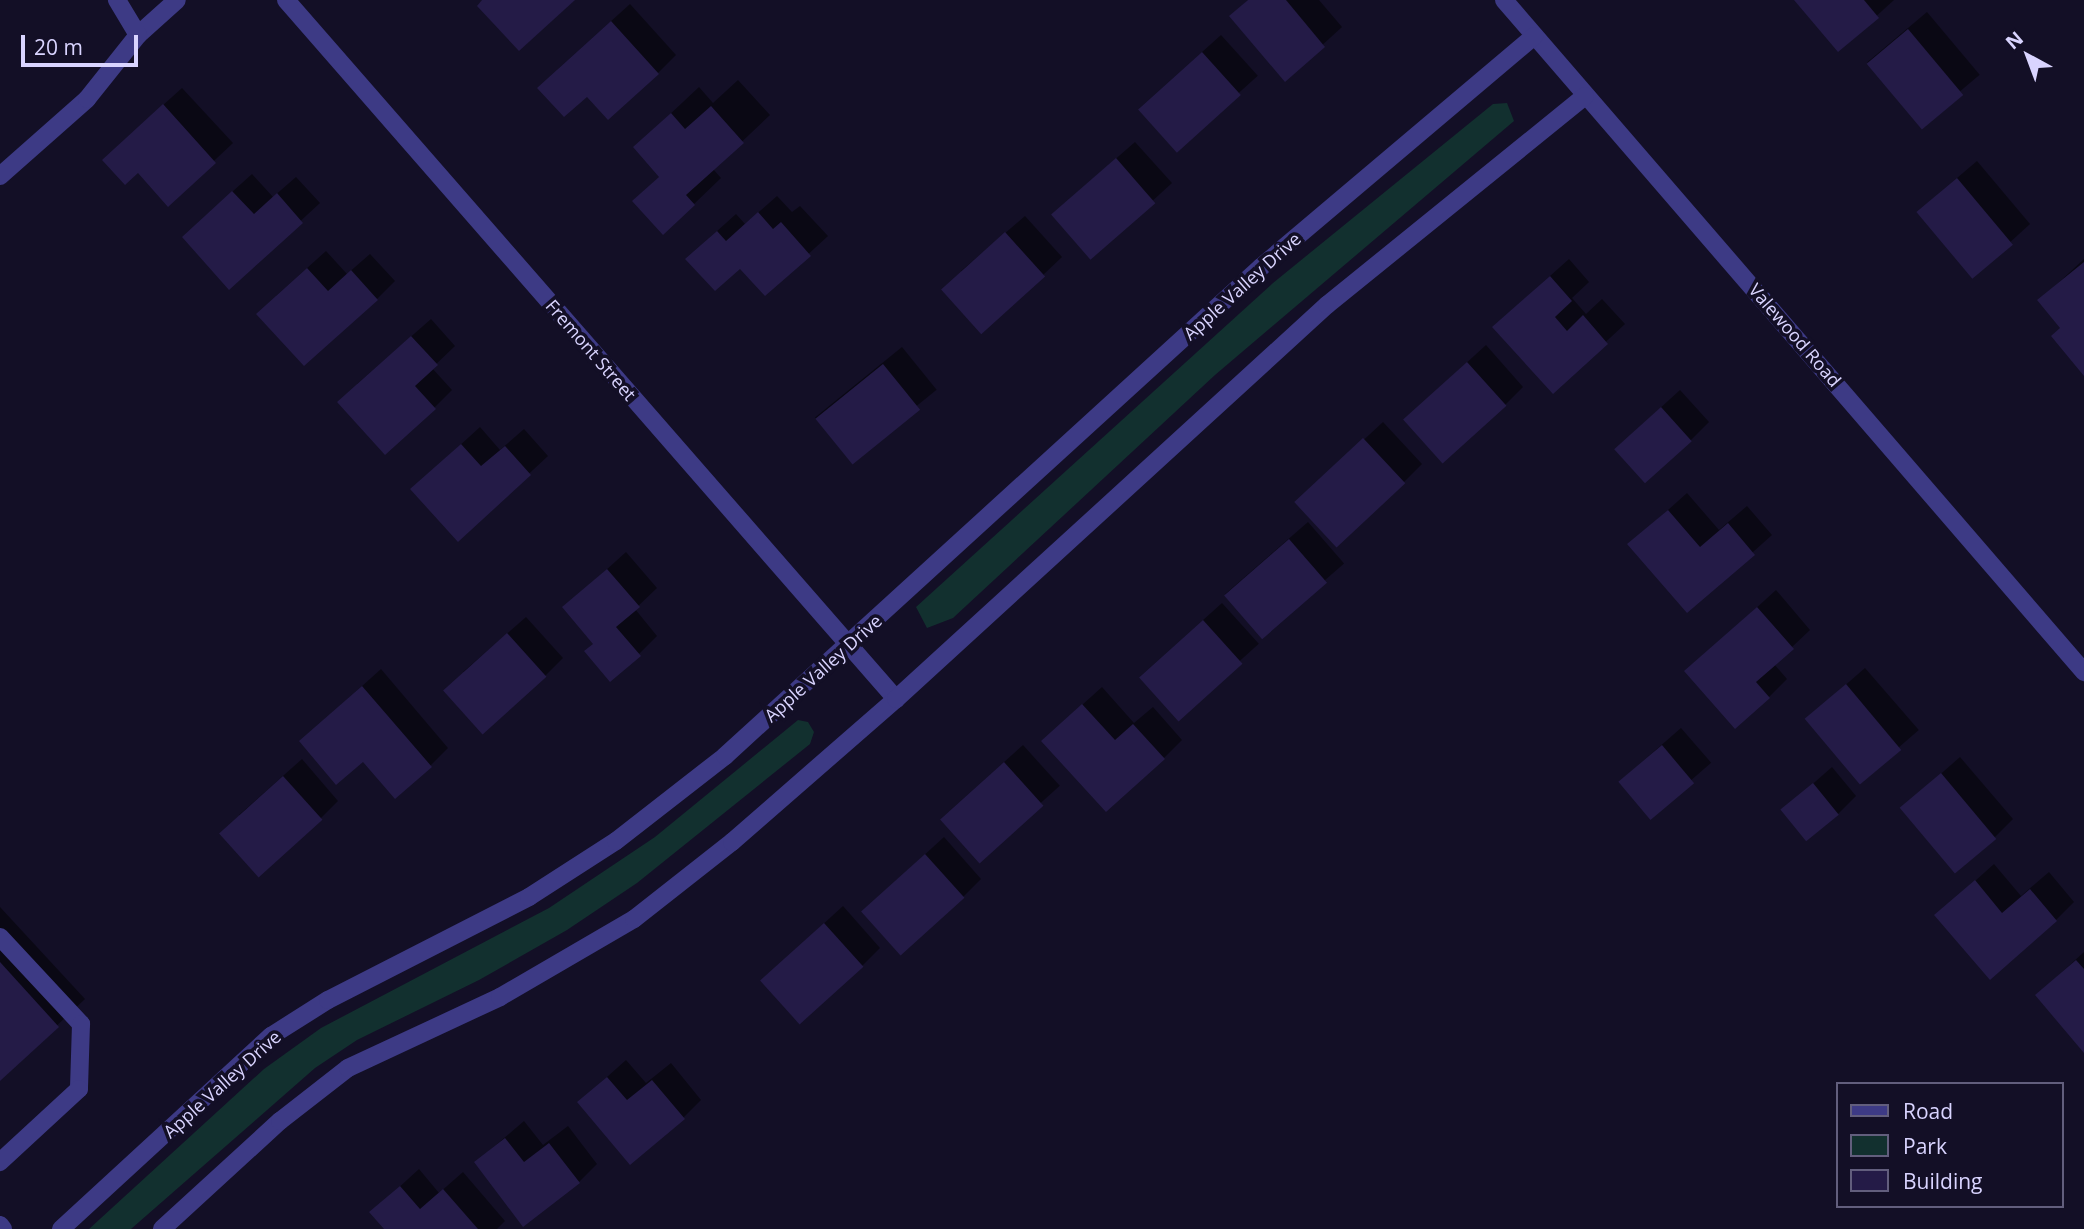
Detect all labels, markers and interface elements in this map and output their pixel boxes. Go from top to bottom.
scale bar [24,21,142,65]
north arrow [1993,21,2063,91]
text: N [2000,25,2029,55]
text: 20 m [34,33,83,61]
street label: Apple Valley Drive [1179,228,1305,344]
street label: Valewood Road [1744,279,1846,391]
street label: Fremont Street [541,295,641,405]
street label: Apple Valley Drive [760,610,886,726]
street label: Apple Valley Drive [159,1026,285,1142]
legend [1836,1082,2063,1208]
text: Road [1903,1097,1953,1125]
text: Park [1903,1132,1947,1160]
text: Building [1903,1167,1982,1195]

